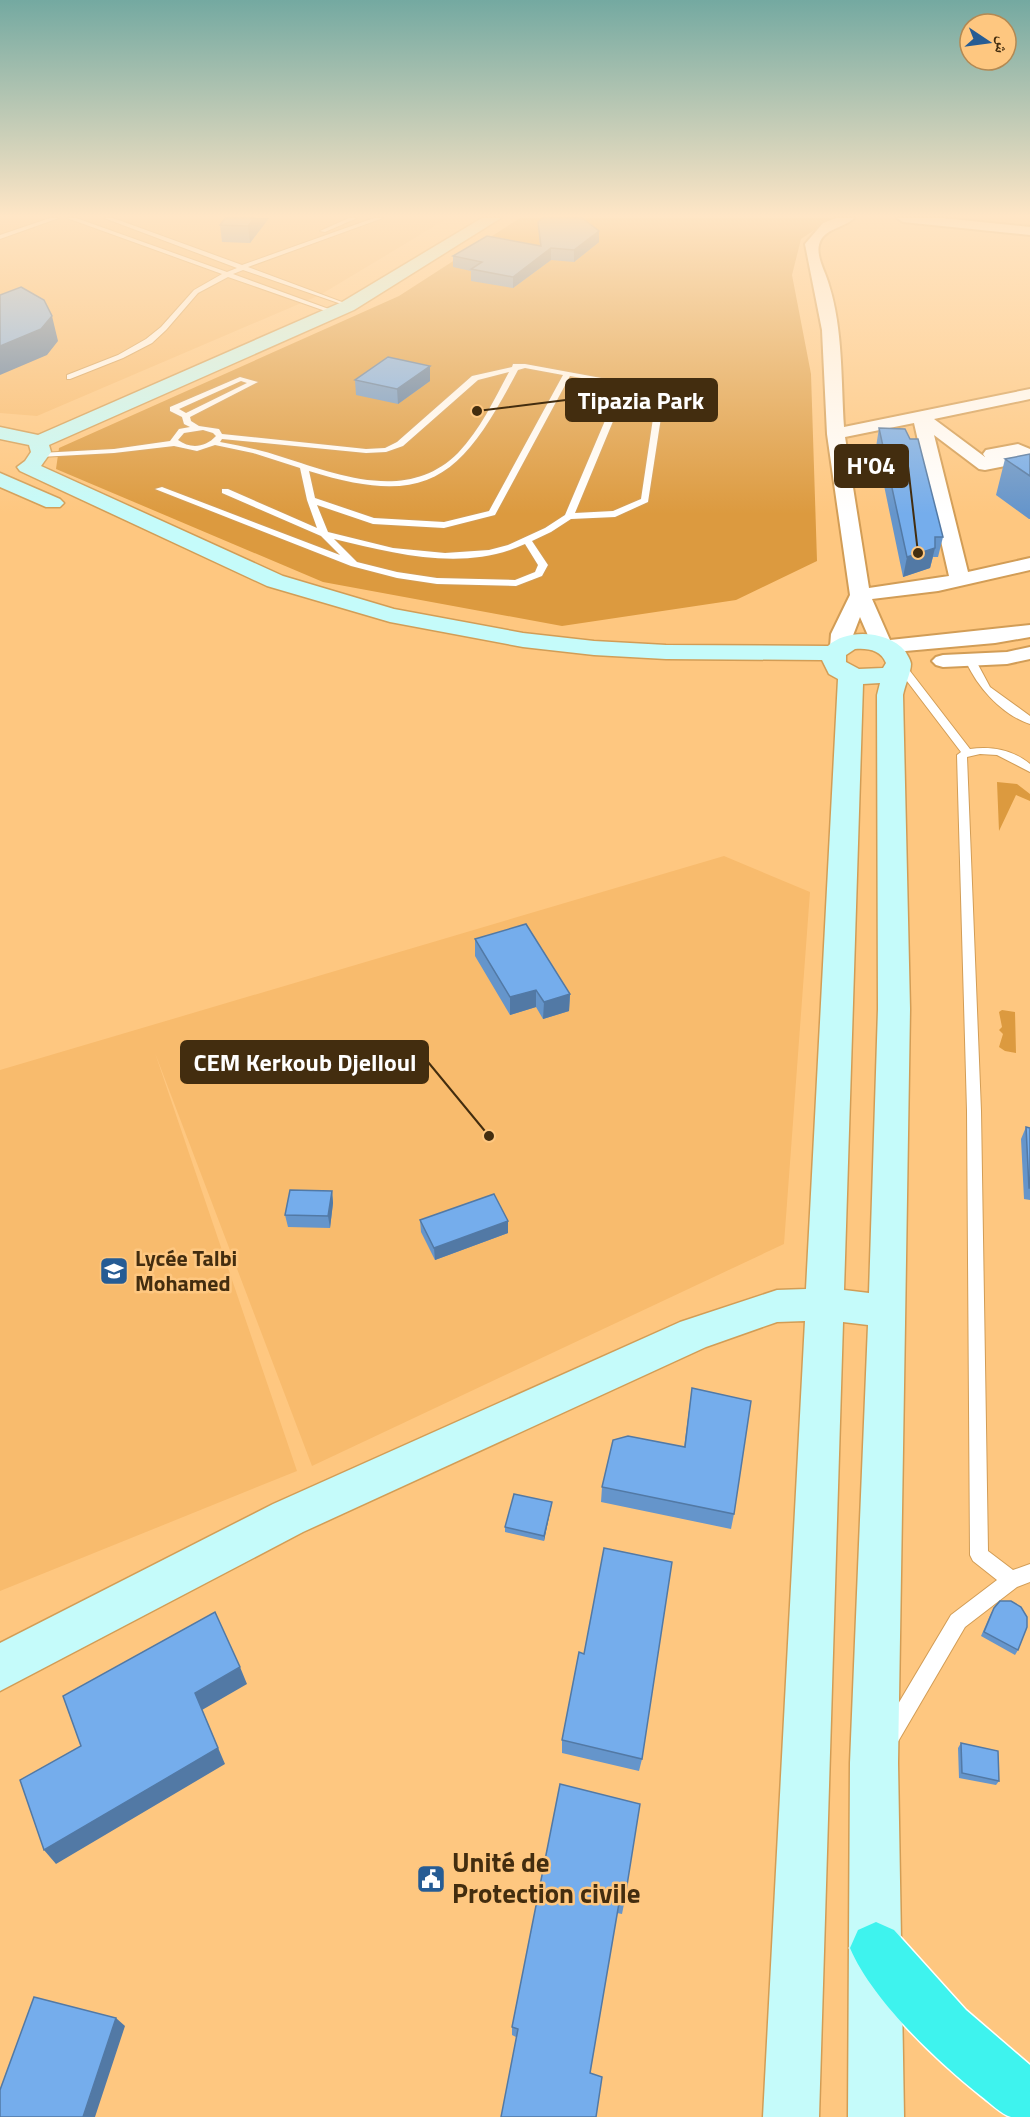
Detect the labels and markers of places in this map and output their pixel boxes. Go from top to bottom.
callout: Tipazia Park [566,379,717,421]
callout: H'04 [835,445,908,487]
callout: CEM Kerkoub Djelloul [181,1041,428,1083]
place label: Lycée Talbi Mohamed [135,1241,237,1300]
school or university icon: Lycée Talbi Mohamed [98,1255,130,1287]
place label: Unité de Protection civile [452,1841,640,1913]
public building icon: Unité de Protection civile [415,1863,447,1895]

